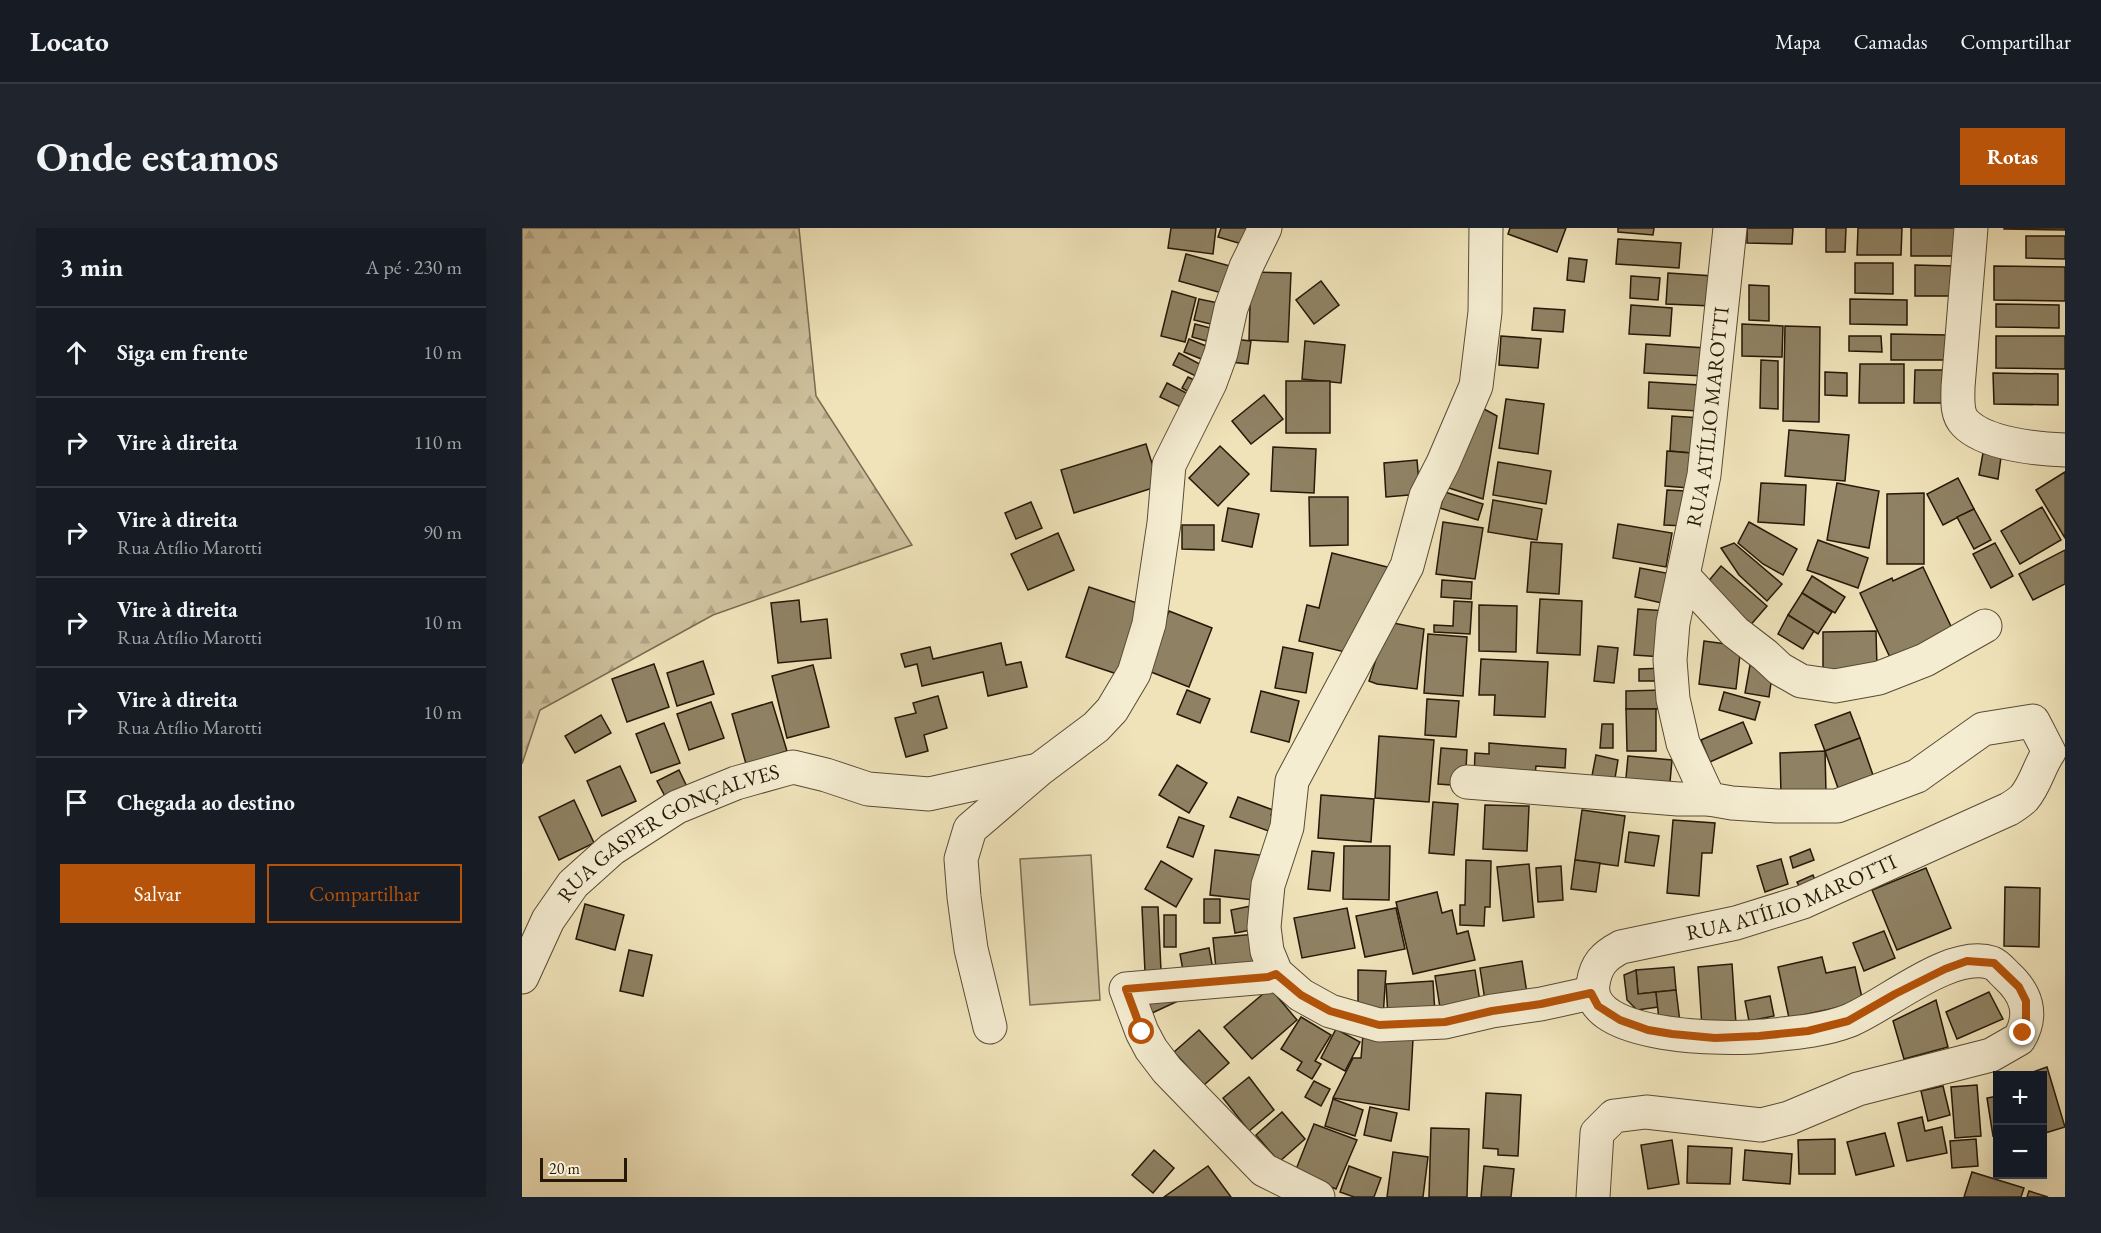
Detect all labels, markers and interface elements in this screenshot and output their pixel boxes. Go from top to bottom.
text: Locato [30,23,109,59]
text: Mapa [1775,28,1821,55]
text: Camadas [1854,28,1927,55]
text: Compartilhar [1960,28,2071,55]
button: Rotas [1960,128,2065,185]
text: Onde estamos [36,129,279,184]
text: 3 min [60,250,123,284]
text: A pé · 230 m [366,254,462,280]
street label: RUA ATÍLIO MAROTTI [1680,305,1735,529]
icon: ahead [60,336,93,369]
text: Siga em frente [117,338,248,367]
text: 10 m [423,339,462,365]
icon: right [60,426,93,459]
text: Vire à direita [117,428,238,457]
text: 110 m [414,429,462,455]
text: Vire à direita [117,505,238,534]
icon: right [60,516,93,549]
text: 90 m [423,519,462,545]
text: Rua Atílio Marotti [117,534,262,560]
text: Vire à direita [117,595,238,624]
icon: right [60,606,93,639]
text: 10 m [423,609,462,635]
text: Rua Atílio Marotti [117,624,262,650]
text: Vire à direita [117,685,238,714]
icon: right [60,696,93,729]
text: 10 m [423,699,462,725]
text: Rua Atílio Marotti [117,714,262,740]
street label: RUA GASPER GONÇALVES [551,757,782,907]
icon: arrive [60,786,93,819]
text: Chegada ao destino [117,788,295,817]
street label: RUA ATÍLIO MAROTTI [1684,848,1901,946]
button: Salvar [60,864,255,923]
button: Compartilhar [267,864,462,923]
route start [1128,1018,1154,1044]
route end [2009,1019,2035,1045]
map controls [1993,1071,2047,1179]
button: + [1993,1071,2047,1125]
button: − [1993,1125,2047,1179]
scale bar [540,1155,627,1182]
text: 20 m [549,1158,580,1179]

